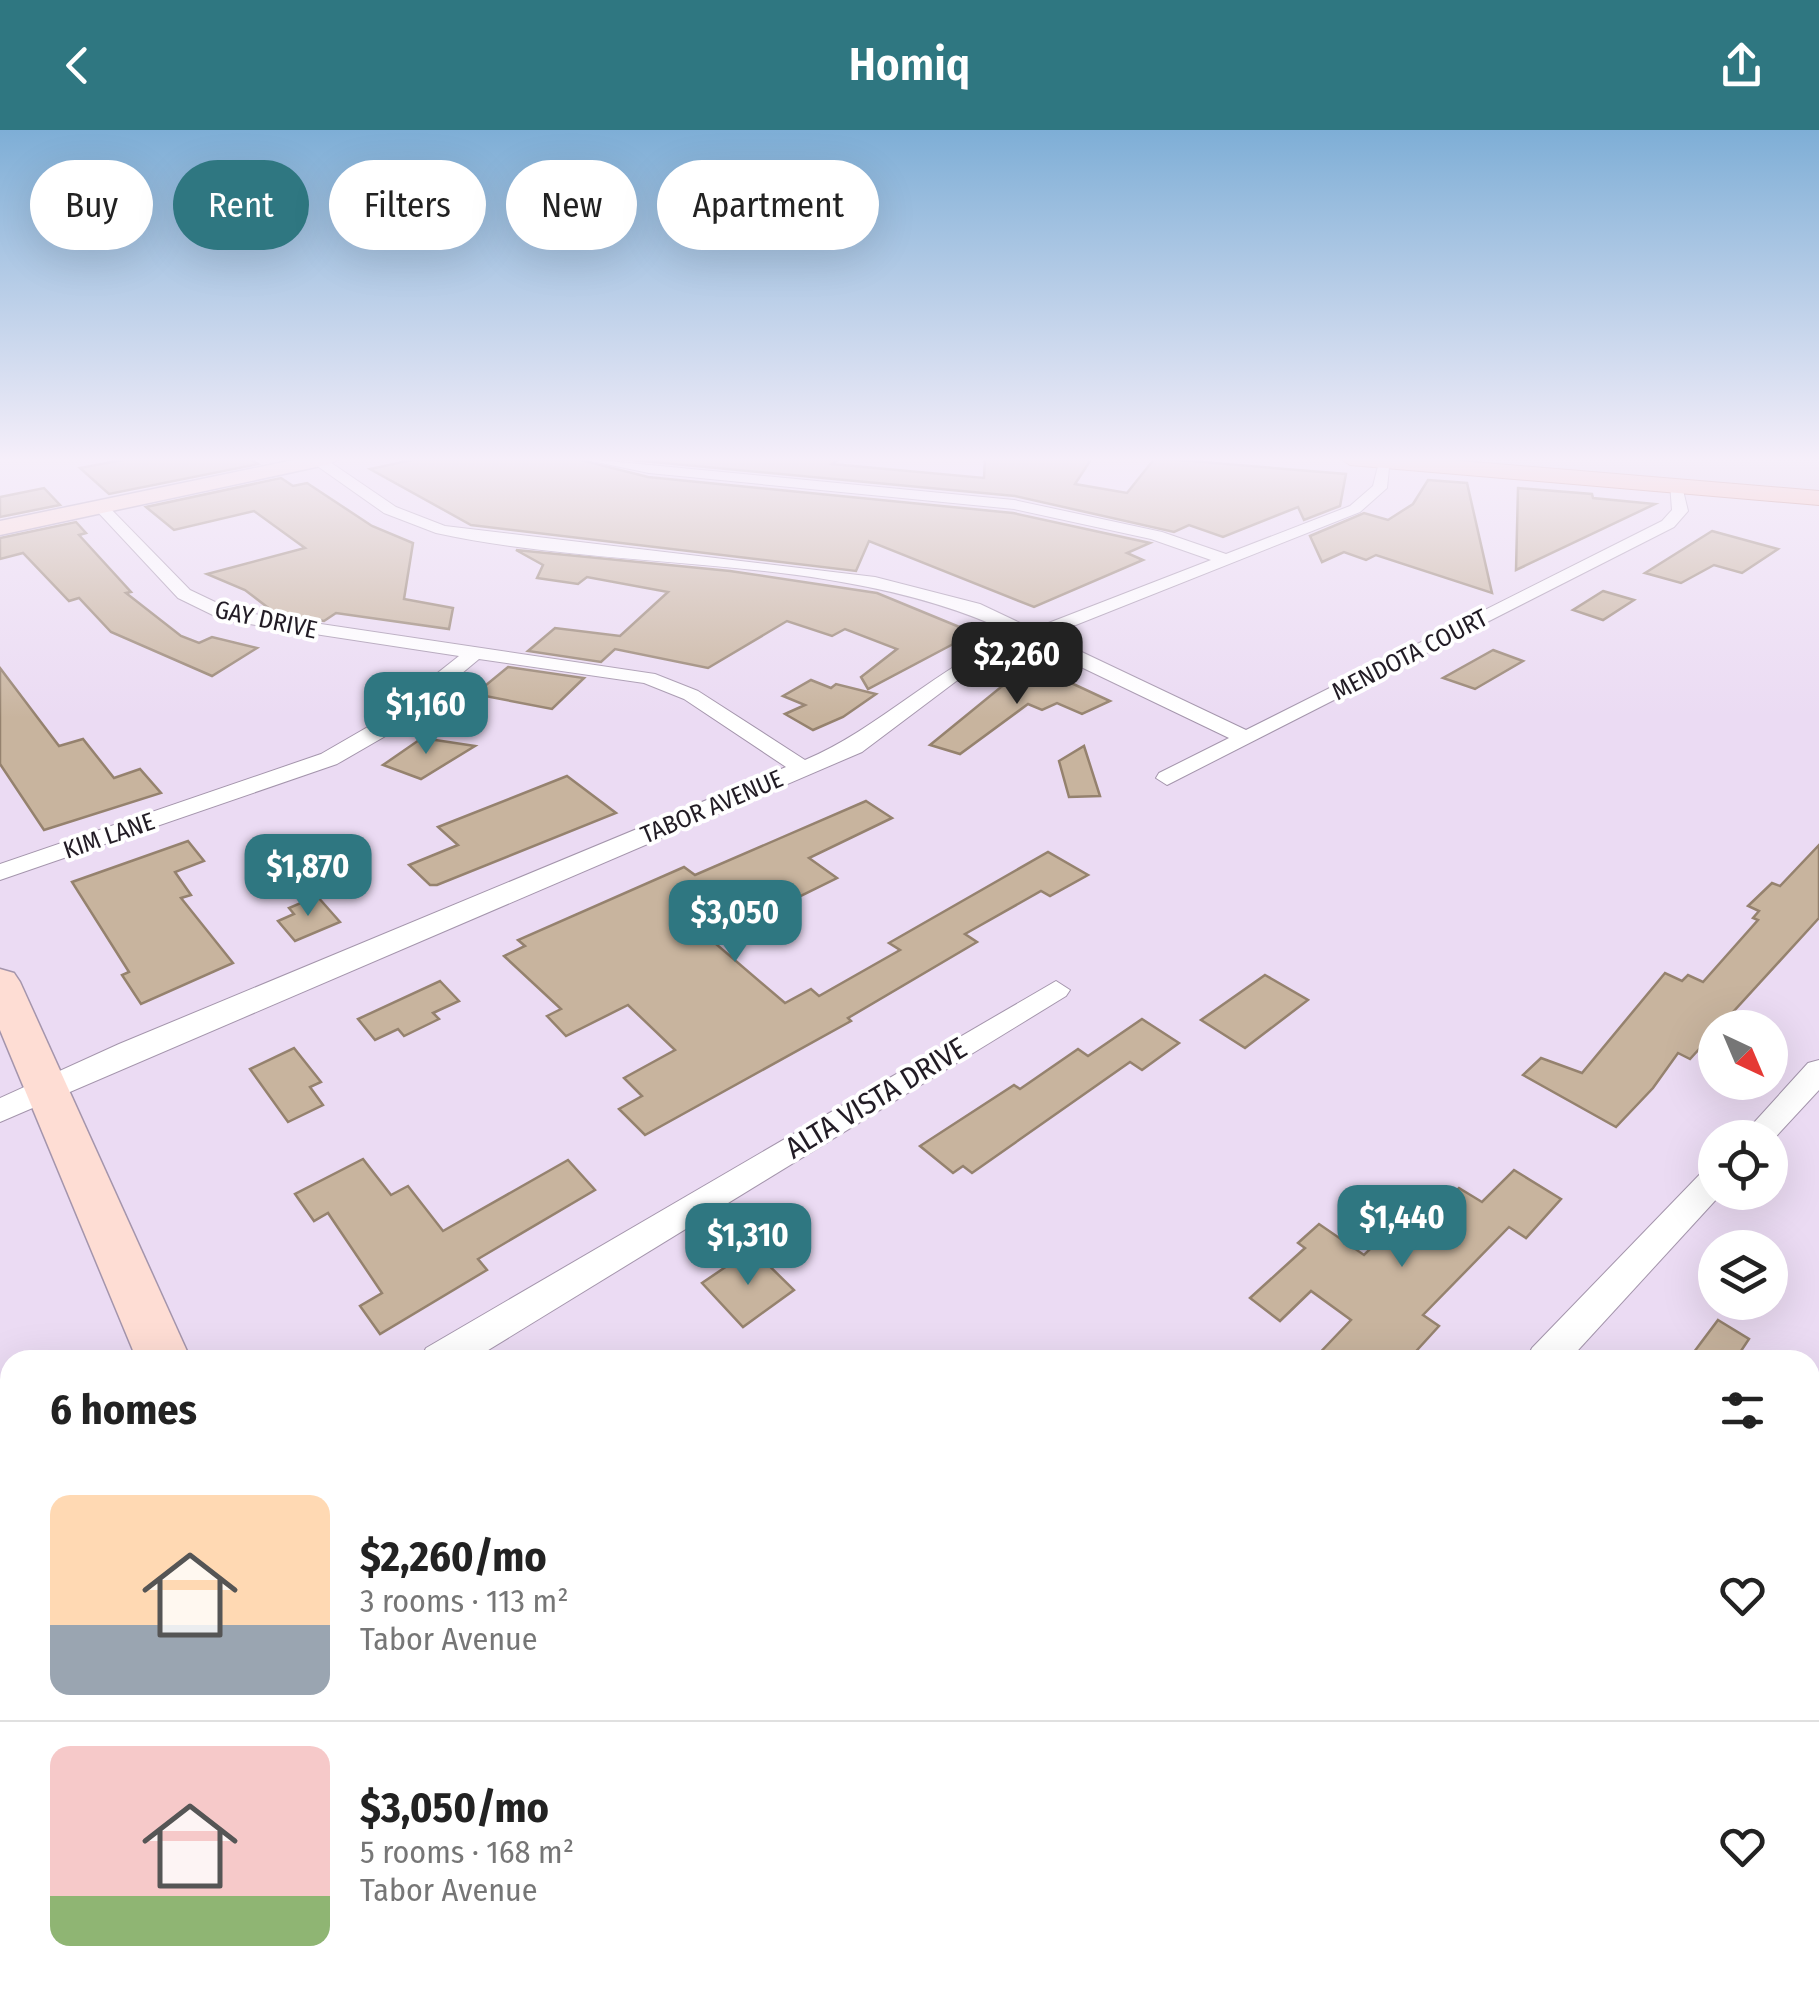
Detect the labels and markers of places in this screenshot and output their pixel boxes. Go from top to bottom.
pin: $2,260 [936,622,1098,707]
pin: $1,160 [345,672,507,757]
pin: $1,870 [227,834,389,919]
pin: $3,050 [654,880,816,965]
pin: $1,440 [1321,1185,1483,1270]
pin: $1,310 [667,1203,829,1288]

